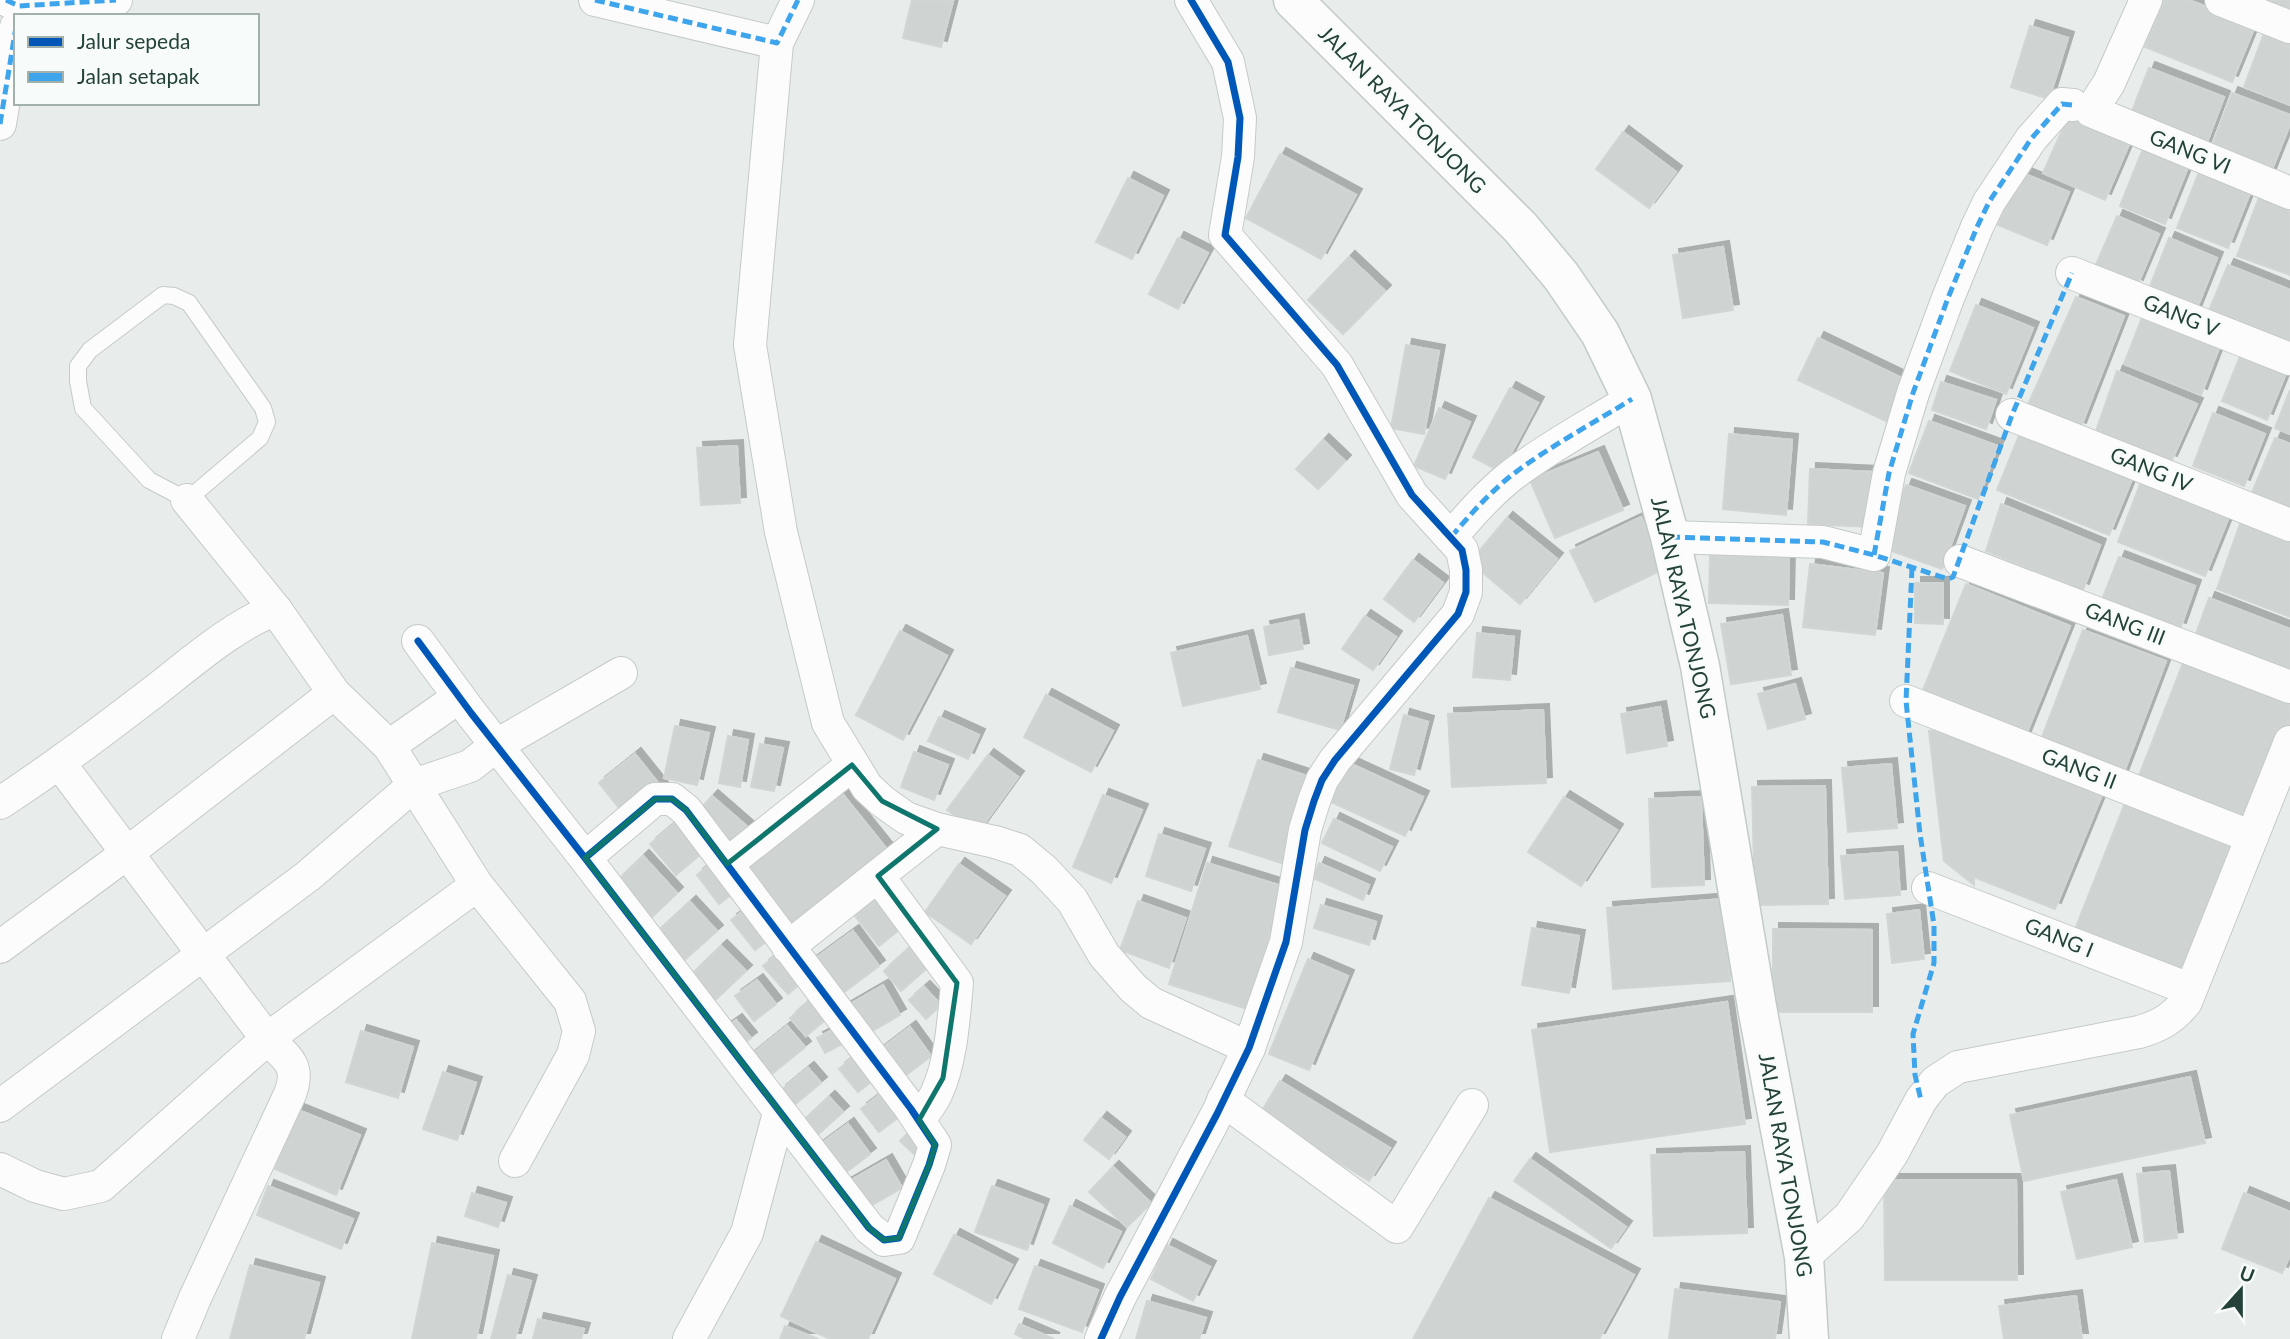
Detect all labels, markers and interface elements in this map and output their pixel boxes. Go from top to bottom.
legend [14,14,259,105]
street label: JALAN RAYA TONJONG [1314,20,1492,198]
text: Jalur sepeda [77,28,190,53]
text: Jalan setapak [77,63,200,88]
street label: GANG VI [2146,123,2235,178]
street label: GANG V [2140,288,2224,341]
street label: GANG IV [2107,441,2197,497]
street label: JALAN RAYA TONJONG [1647,494,1722,721]
street label: GANG III [2082,596,2169,649]
street label: GANG II [2039,742,2120,793]
street label: GANG I [2021,912,2098,962]
street label: JALAN RAYA TONJONG [1754,1051,1818,1279]
north arrow [2206,1255,2276,1325]
text: U [2237,1260,2258,1287]

